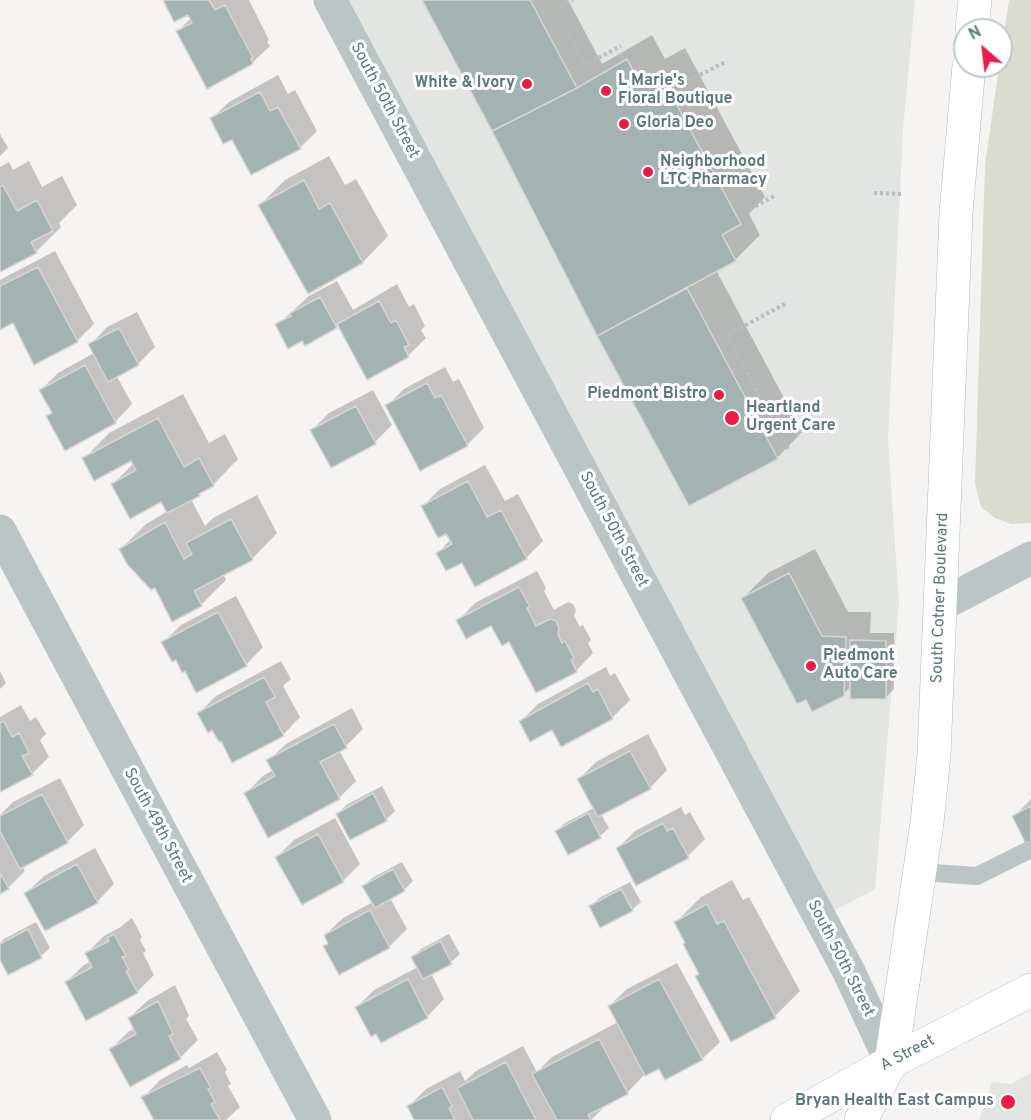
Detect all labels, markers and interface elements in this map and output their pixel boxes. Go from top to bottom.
north arrow [953,18,1013,78]
text: N [966,22,985,45]
street label: South 50th Street [345,40,423,162]
place label: L Marie's Floral Boutique [618,72,732,110]
place label: White & Ivory [415,74,515,94]
marker: White & Ivory [520,77,534,91]
marker: L Marie's Floral Boutique [599,84,613,98]
place label: Gloria Deo [636,114,714,134]
marker: Gloria Deo [617,117,631,131]
place label: Neighborhood LTC Pharmacy [660,153,767,191]
marker: Neighborhood LTC Pharmacy [641,165,655,179]
place label: Piedmont Bistro [587,385,707,405]
marker: Piedmont Bistro [712,388,726,402]
place label: Heartland Urgent Care [746,399,836,437]
marker: Heartland Urgent Care [723,409,741,427]
street label: South 50th Street [574,469,652,591]
street label: South Cotner Boulevard [928,512,954,684]
place label: Piedmont Auto Care [823,647,898,685]
marker: Piedmont Auto Care [804,659,818,673]
street label: South 49th Street [119,765,195,887]
street label: South 50th Street [802,897,878,1021]
street label: A Street [878,1032,938,1076]
place label: Bryan Health East Campus [795,1092,994,1112]
marker: Bryan Health East Campus [999,1093,1017,1111]

